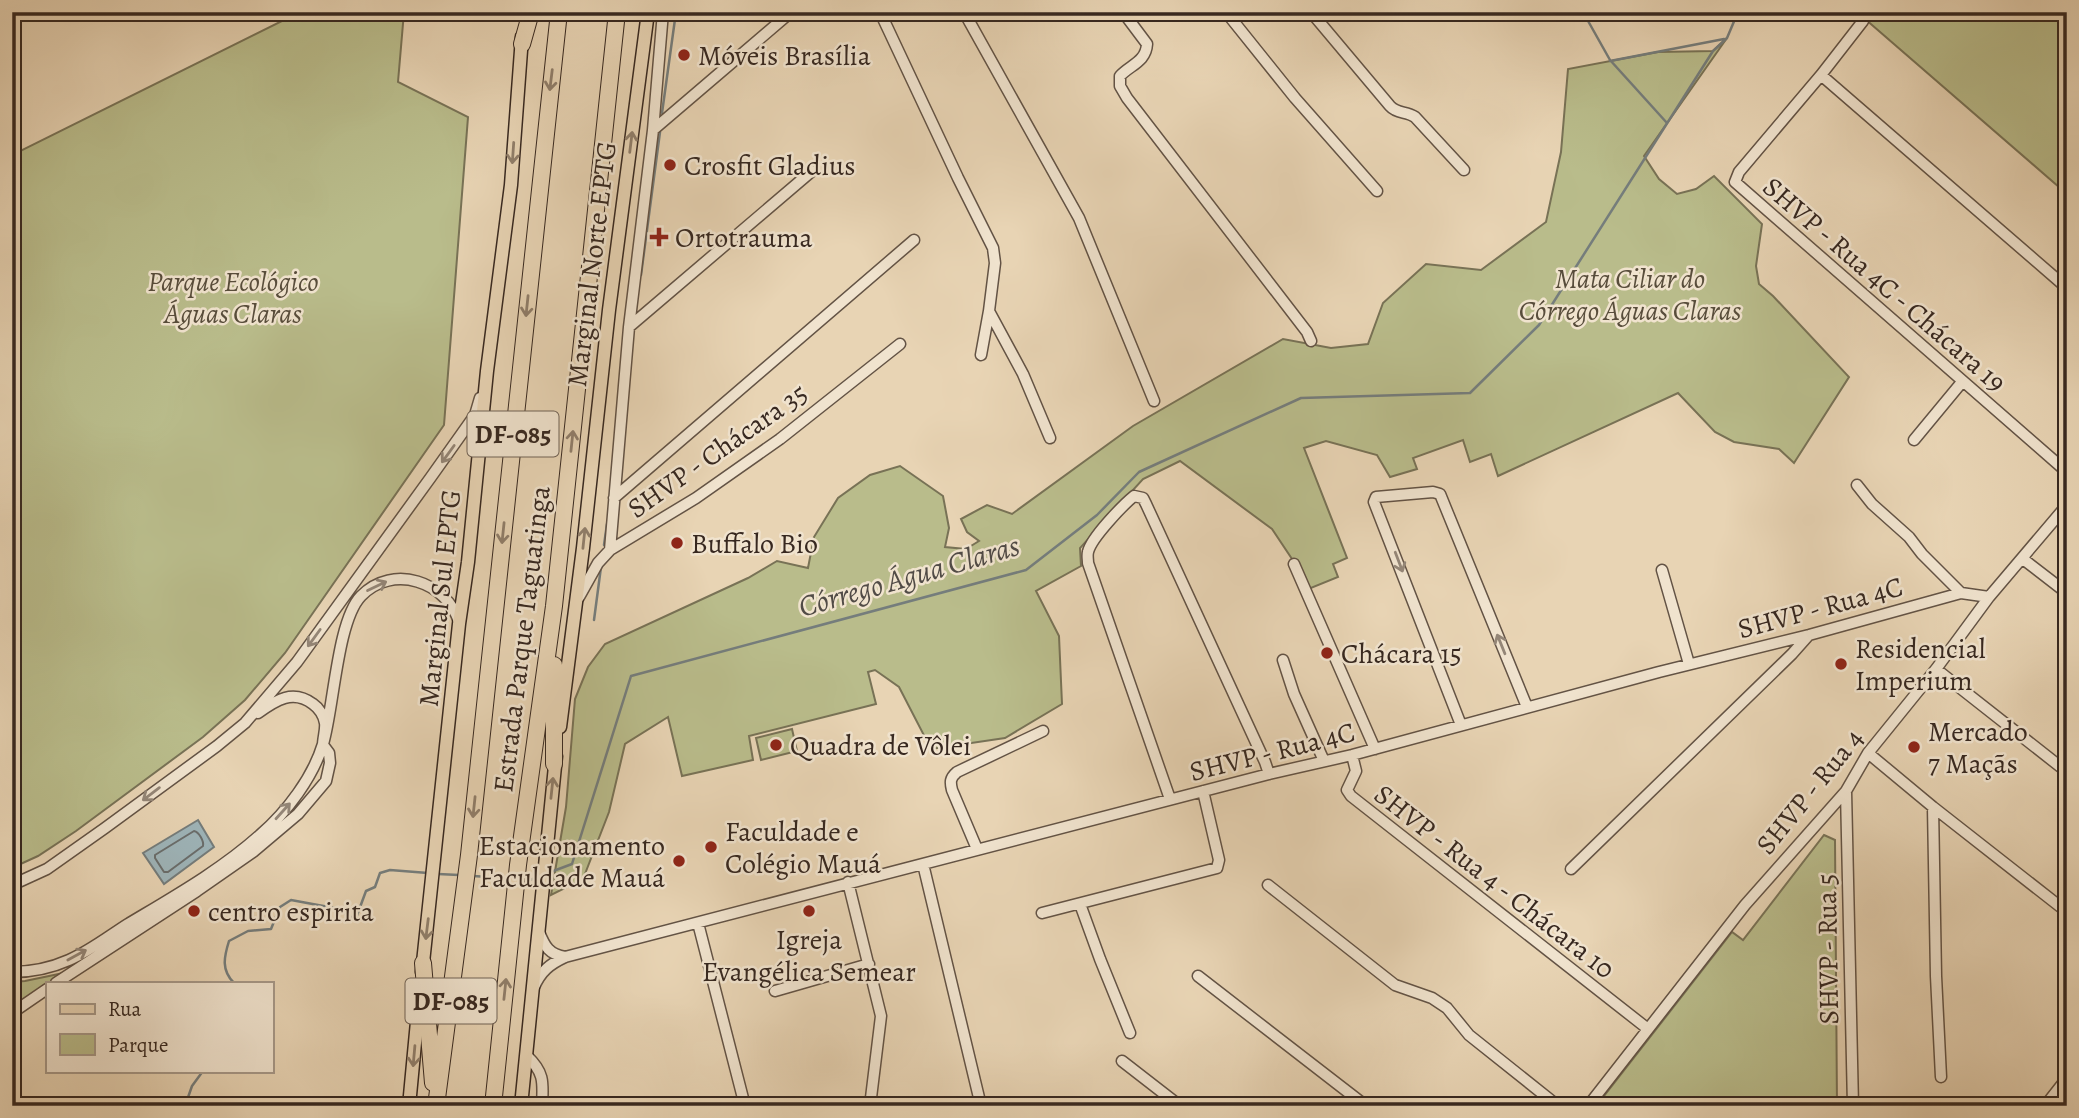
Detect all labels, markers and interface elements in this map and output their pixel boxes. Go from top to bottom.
place label: Móveis Brasília [698,37,871,75]
marker: Móveis Brasília [676,47,692,63]
one-way arrow [544,68,557,91]
one-way arrow [625,131,638,154]
street label: Marginal Norte EPTG [558,139,626,389]
one-way arrow [506,142,519,164]
place label: Crosfit Gladius [684,147,855,185]
marker: Crosfit Gladius [662,157,678,173]
street label: SHVP - Rua 4C - Chácara 19 [1754,168,2014,401]
place label: Ortotrauma [675,219,813,257]
marker: Ortotrauma [649,227,669,247]
park label: Mata Ciliar do Córrego Águas Claras [1519,260,1742,330]
park label: Parque Ecológico Águas Claras [147,263,319,333]
one-way arrow [520,294,533,317]
street label: SHVP - Chácara 35 [620,374,815,527]
road number: DF-085 [468,412,558,456]
one-way arrow [565,430,578,453]
one-way arrow [441,444,455,463]
street label: Estrada Parque Taguatinga [484,484,560,795]
street label: Marginal Sul EPTG [410,488,470,708]
one-way arrow [496,521,509,543]
place label: Buffalo Bio [691,525,818,563]
water label: Córrego Água Claras [794,525,1024,627]
one-way arrow [578,527,591,550]
marker: Buffalo Bio [669,535,685,551]
one-way arrow [1393,551,1406,573]
street label: SHVP - Rua 4C [1734,568,1907,648]
one-way arrow [366,579,387,592]
one-way arrow [307,628,321,647]
place label: Residencial Imperium [1855,630,1986,700]
one-way arrow [1493,634,1506,655]
place label: Chácara 15 [1341,635,1462,673]
marker: Chácara 15 [1319,645,1335,661]
marker: Residencial Imperium [1833,656,1849,672]
street label: SHVP - Rua 4C [1186,713,1359,791]
place label: Mercado 7 Maçãs [1928,713,2028,783]
street label: SHVP - Rua 4 [1747,721,1872,863]
place label: Quadra de Vôlei [790,727,971,765]
marker: Quadra de Vôlei [768,737,784,753]
marker: Mercado 7 Maçãs [1906,739,1922,755]
street label: SHVP - Rua 4 - Chácara 10 [1366,776,1623,988]
one-way arrow [546,777,559,800]
one-way arrow [142,786,161,801]
one-way arrow [467,796,480,818]
one-way arrow [275,802,291,820]
place label: Faculdade e Colégio Mauá [725,813,881,883]
place label: Estacionamento Faculdade Mauá [478,827,665,897]
marker: Faculdade e Colégio Mauá [703,839,719,855]
marker: Estacionamento Faculdade Mauá [671,853,687,869]
street label: SHVP - Rua 5 [1808,873,1848,1025]
place label: centro espirita [208,893,374,931]
marker: centro espirita [186,903,202,919]
marker: Igreja Evangélica Semear [801,903,817,919]
one-way arrow [420,917,433,940]
place label: Igreja Evangélica Semear [702,921,916,991]
one-way arrow [67,948,87,962]
road number: DF-085 [406,978,496,1024]
one-way arrow [499,978,512,1001]
legend [46,982,273,1072]
text: Rua [108,995,142,1023]
text: Parque [108,1031,168,1059]
one-way arrow [407,1044,420,1067]

